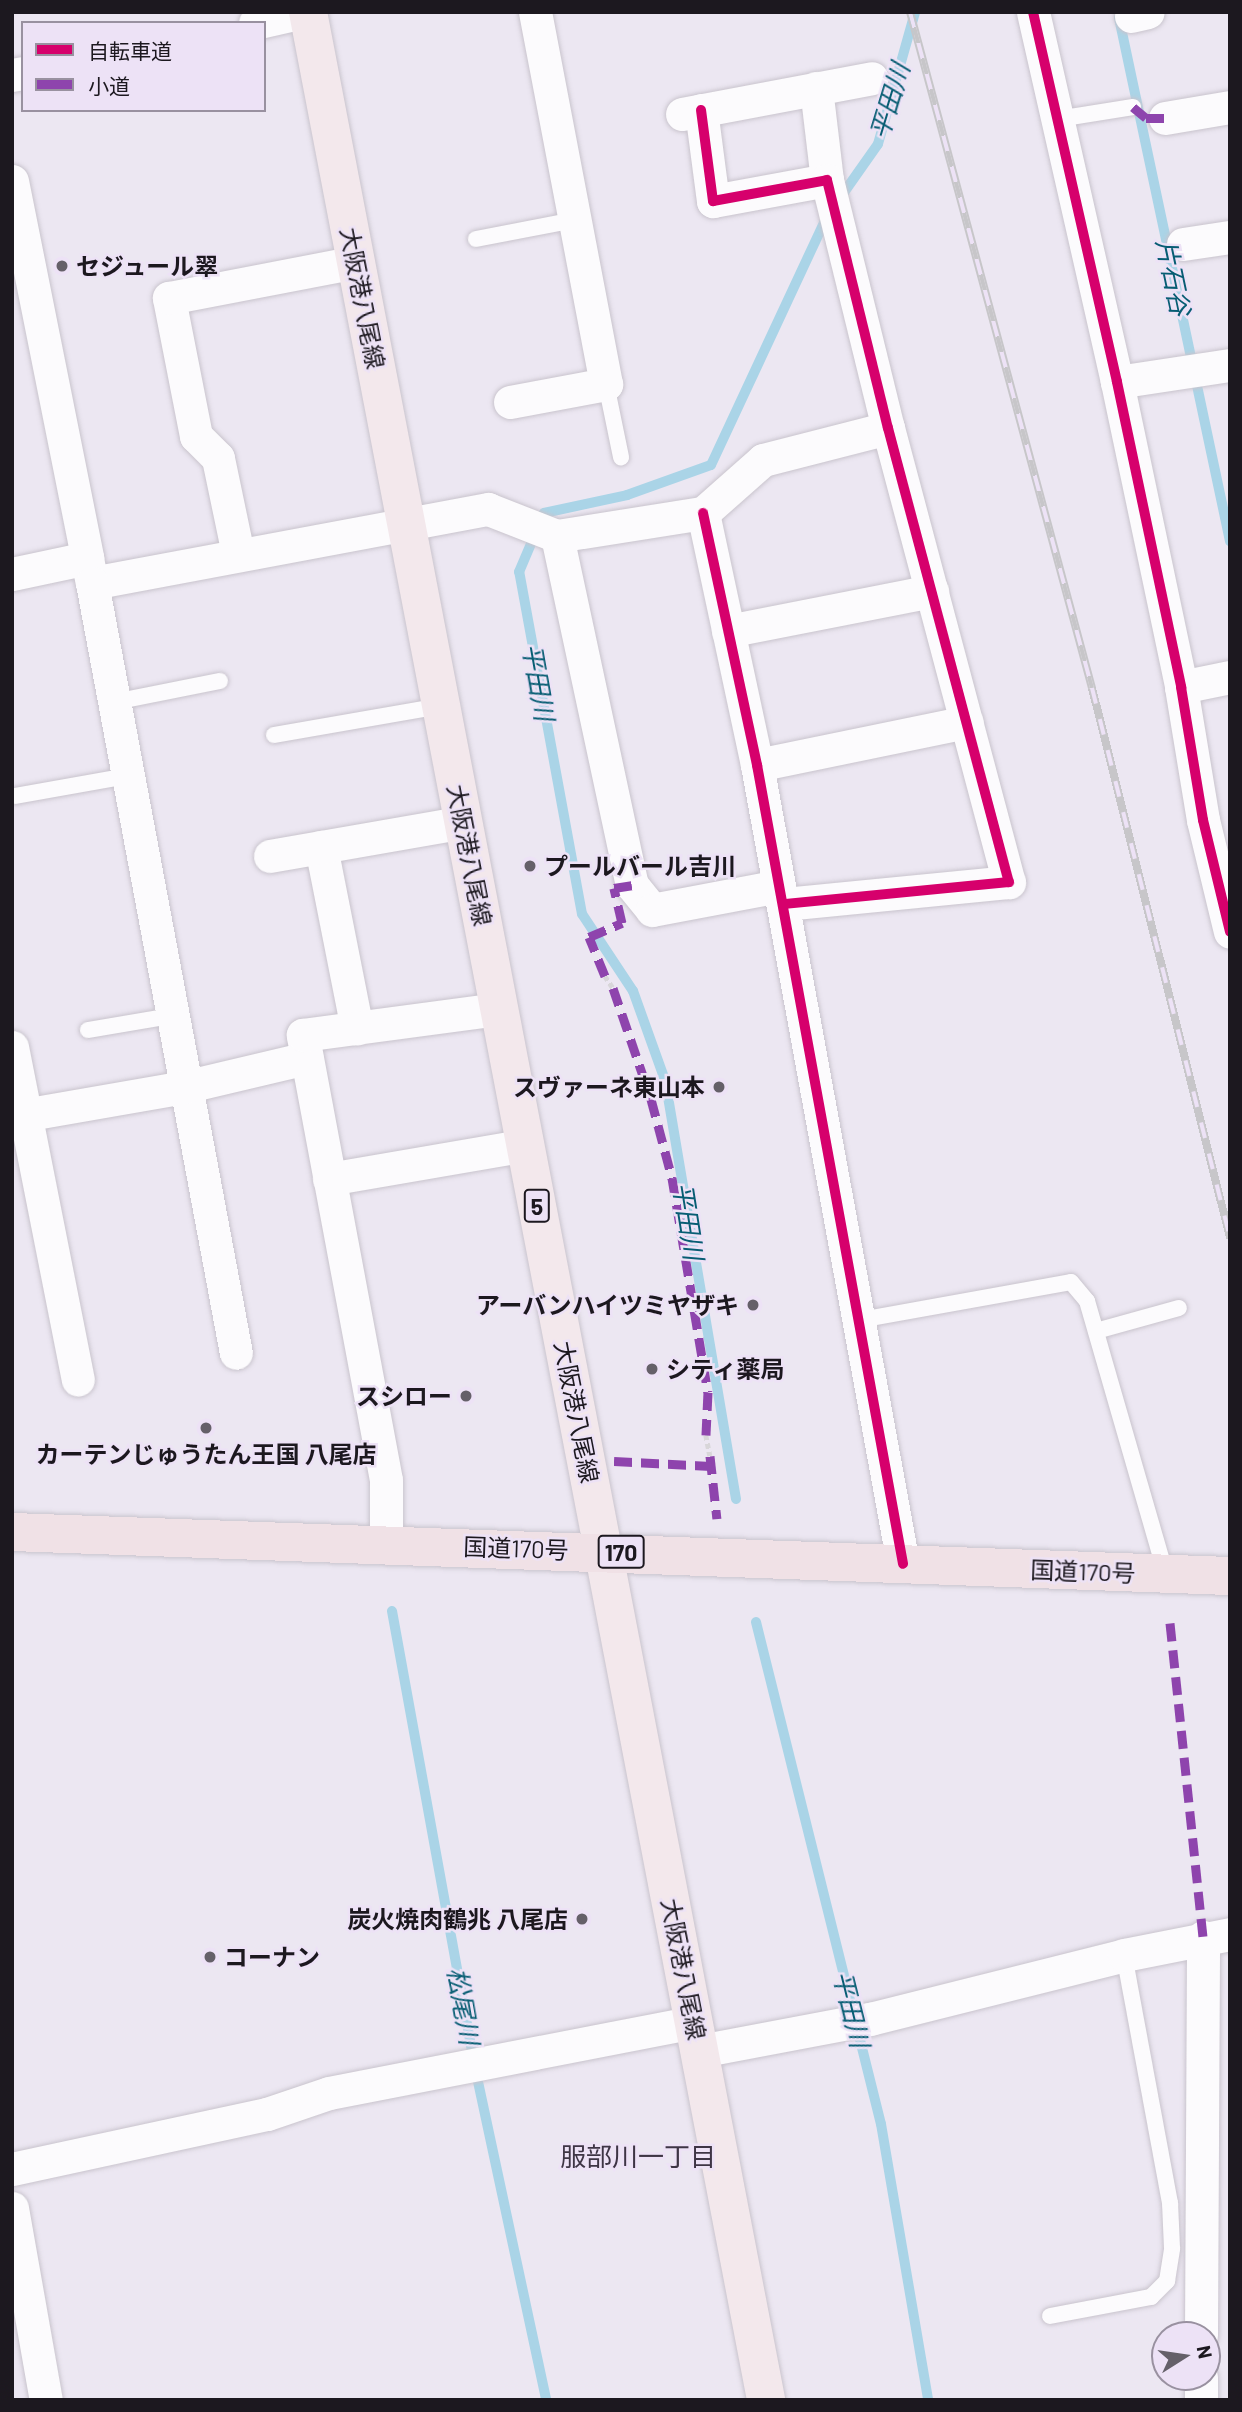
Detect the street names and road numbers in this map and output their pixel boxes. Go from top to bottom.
street label: 大阪港八尾線 [335,225,391,371]
street label: 大阪港八尾線 [442,782,498,928]
road number: 5 [523,1186,551,1226]
street label: 大阪港八尾線 [549,1339,605,1485]
street label: 国道170号 [463,1532,569,1564]
road number: 170 [596,1532,646,1572]
street label: 国道170号 [1030,1555,1136,1587]
street label: 大阪港八尾線 [656,1896,712,2042]

